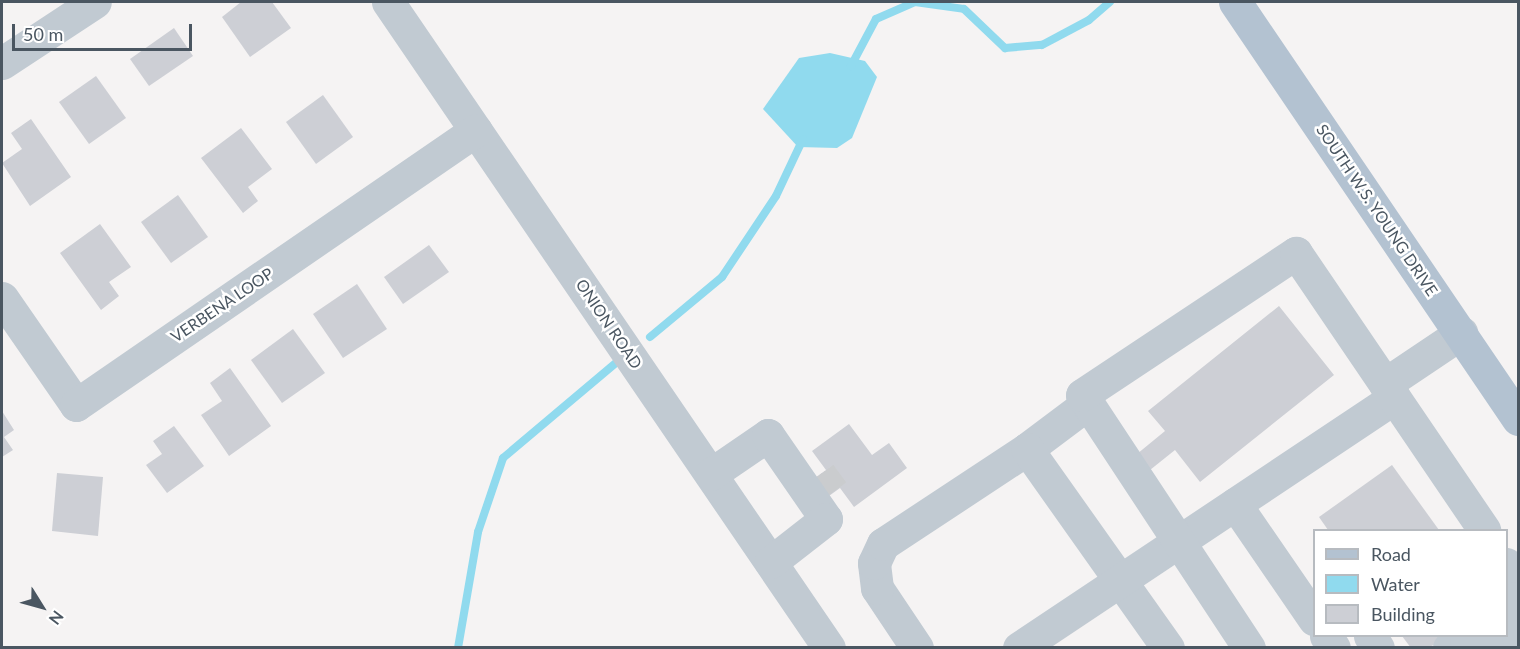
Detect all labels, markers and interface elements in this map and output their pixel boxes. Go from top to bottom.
scale bar [15,12,195,50]
text: 50 m [23,23,63,45]
street label: SOUTH W.S. YOUNG DRIVE [1312,120,1442,300]
street label: VERBENA LOOP [167,264,277,346]
street label: ONION ROAD [572,276,646,372]
legend [1313,529,1508,637]
text: Road [1371,543,1411,565]
text: Water [1371,573,1420,595]
north arrow [12,577,72,637]
text: Building [1371,603,1435,625]
text: N [45,607,68,629]

